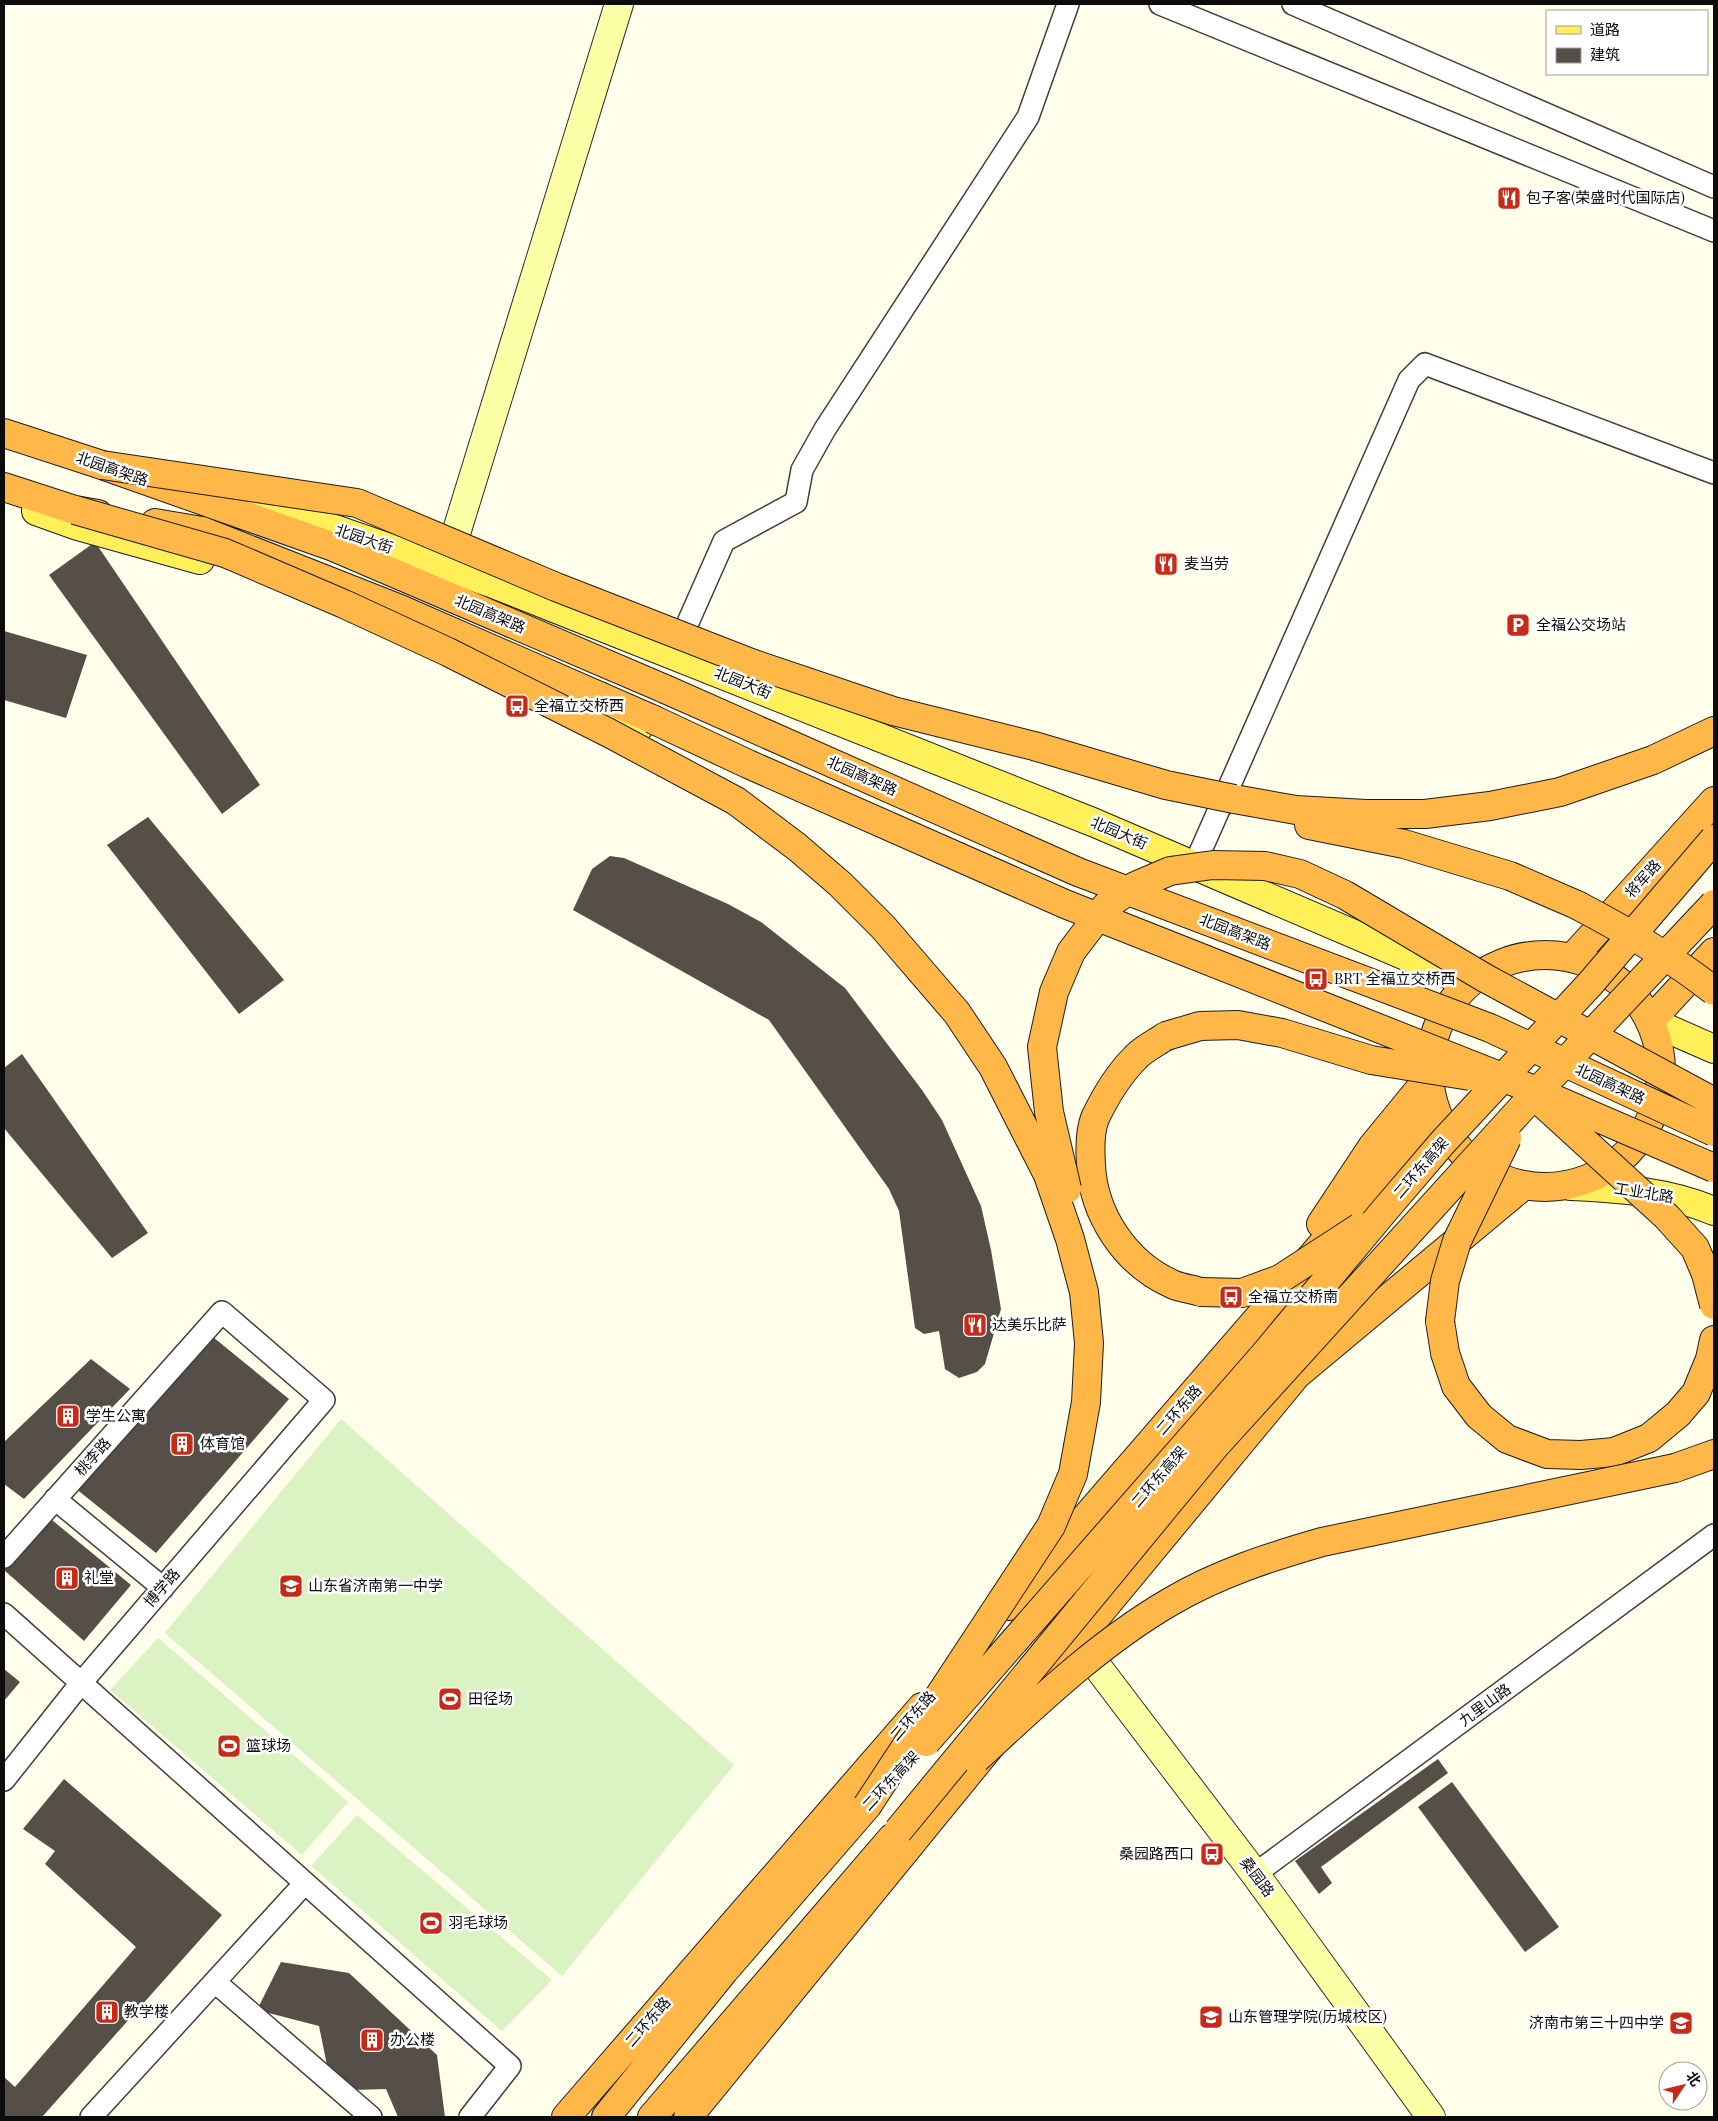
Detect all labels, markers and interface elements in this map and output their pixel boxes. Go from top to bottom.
legend [1546,10,1708,75]
text: 道路 [1590,19,1620,39]
text: 建筑 [1590,44,1620,64]
restaurant icon: 包子客(荣盛时代国际店) [1496,185,1522,211]
place label: 包子客(荣盛时代国际店) [1526,187,1685,207]
street label: 北园高架路 [74,446,151,490]
street label: 北园大街 [333,519,396,557]
restaurant icon: 麦当劳 [1153,551,1179,577]
place label: 麦当劳 [1184,553,1229,573]
street label: 北园高架路 [452,589,529,637]
parking icon: 全福公交场站 [1505,612,1531,638]
place label: 全福公交场站 [1536,614,1626,634]
street label: 北园大街 [712,662,775,703]
bus stop icon: 全福立交桥西 [504,693,530,719]
place label: 全福立交桥西 [534,695,624,715]
street label: 北园高架路 [824,751,901,799]
street label: 北园大街 [1088,811,1151,853]
street label: 将军路 [1620,855,1665,902]
street label: 北园高架路 [1197,908,1274,954]
bus stop icon: BRT 全福立交桥西 [1303,966,1329,992]
place label: BRT 全福立交桥西 [1334,968,1456,988]
street label: 北园高架路 [1572,1058,1649,1108]
street label: 二环东高架 [1388,1132,1452,1202]
street label: 工业北路 [1613,1177,1675,1207]
bus stop icon: 全福立交桥南 [1218,1284,1244,1310]
place label: 全福立交桥南 [1248,1286,1338,1306]
restaurant icon: 达美乐比萨 [962,1312,988,1338]
place label: 达美乐比萨 [992,1314,1067,1334]
street label: 二环东路 [1151,1380,1205,1439]
building icon: 学生公寓 [55,1403,81,1429]
place label: 学生公寓 [86,1405,146,1425]
building icon: 体育馆 [169,1431,195,1457]
street label: 桃李路 [70,1433,115,1480]
place label: 体育馆 [200,1433,245,1453]
street label: 二环东高架 [1126,1441,1190,1511]
street label: 博学路 [139,1564,184,1611]
building icon: 礼堂 [54,1565,80,1591]
place label: 礼堂 [84,1567,114,1587]
school or university icon: 山东省济南第一中学 [278,1573,304,1599]
place label: 山东省济南第一中学 [308,1575,443,1595]
street label: 九里山路 [1454,1678,1515,1730]
sports icon: 田径场 [437,1686,463,1712]
street label: 二环东路 [885,1686,939,1745]
place label: 田径场 [468,1688,513,1708]
sports icon: 篮球场 [216,1733,242,1759]
place label: 篮球场 [246,1735,291,1755]
street label: 二环东高架 [857,1746,923,1815]
bus stop icon: 桑园路西口 [1199,1841,1225,1867]
place label: 桑园路西口 [1119,1843,1194,1863]
street label: 桑园路 [1236,1852,1279,1900]
sports icon: 羽毛球场 [418,1910,444,1936]
place label: 羽毛球场 [448,1912,508,1932]
street label: 二环东路 [620,1992,674,2051]
building icon: 教学楼 [94,1999,120,2025]
place label: 教学楼 [124,2001,169,2021]
school or university icon: 山东管理学院(历城校区) [1198,2004,1224,2030]
place label: 山东管理学院(历城校区) [1228,2006,1387,2026]
school or university icon: 济南市第三十四中学 [1668,2010,1694,2036]
place label: 济南市第三十四中学 [1529,2012,1664,2032]
building icon: 办公楼 [359,2027,385,2053]
place label: 办公楼 [390,2029,435,2049]
north arrow [1658,2061,1708,2111]
text: 北 [1682,2067,1706,2089]

